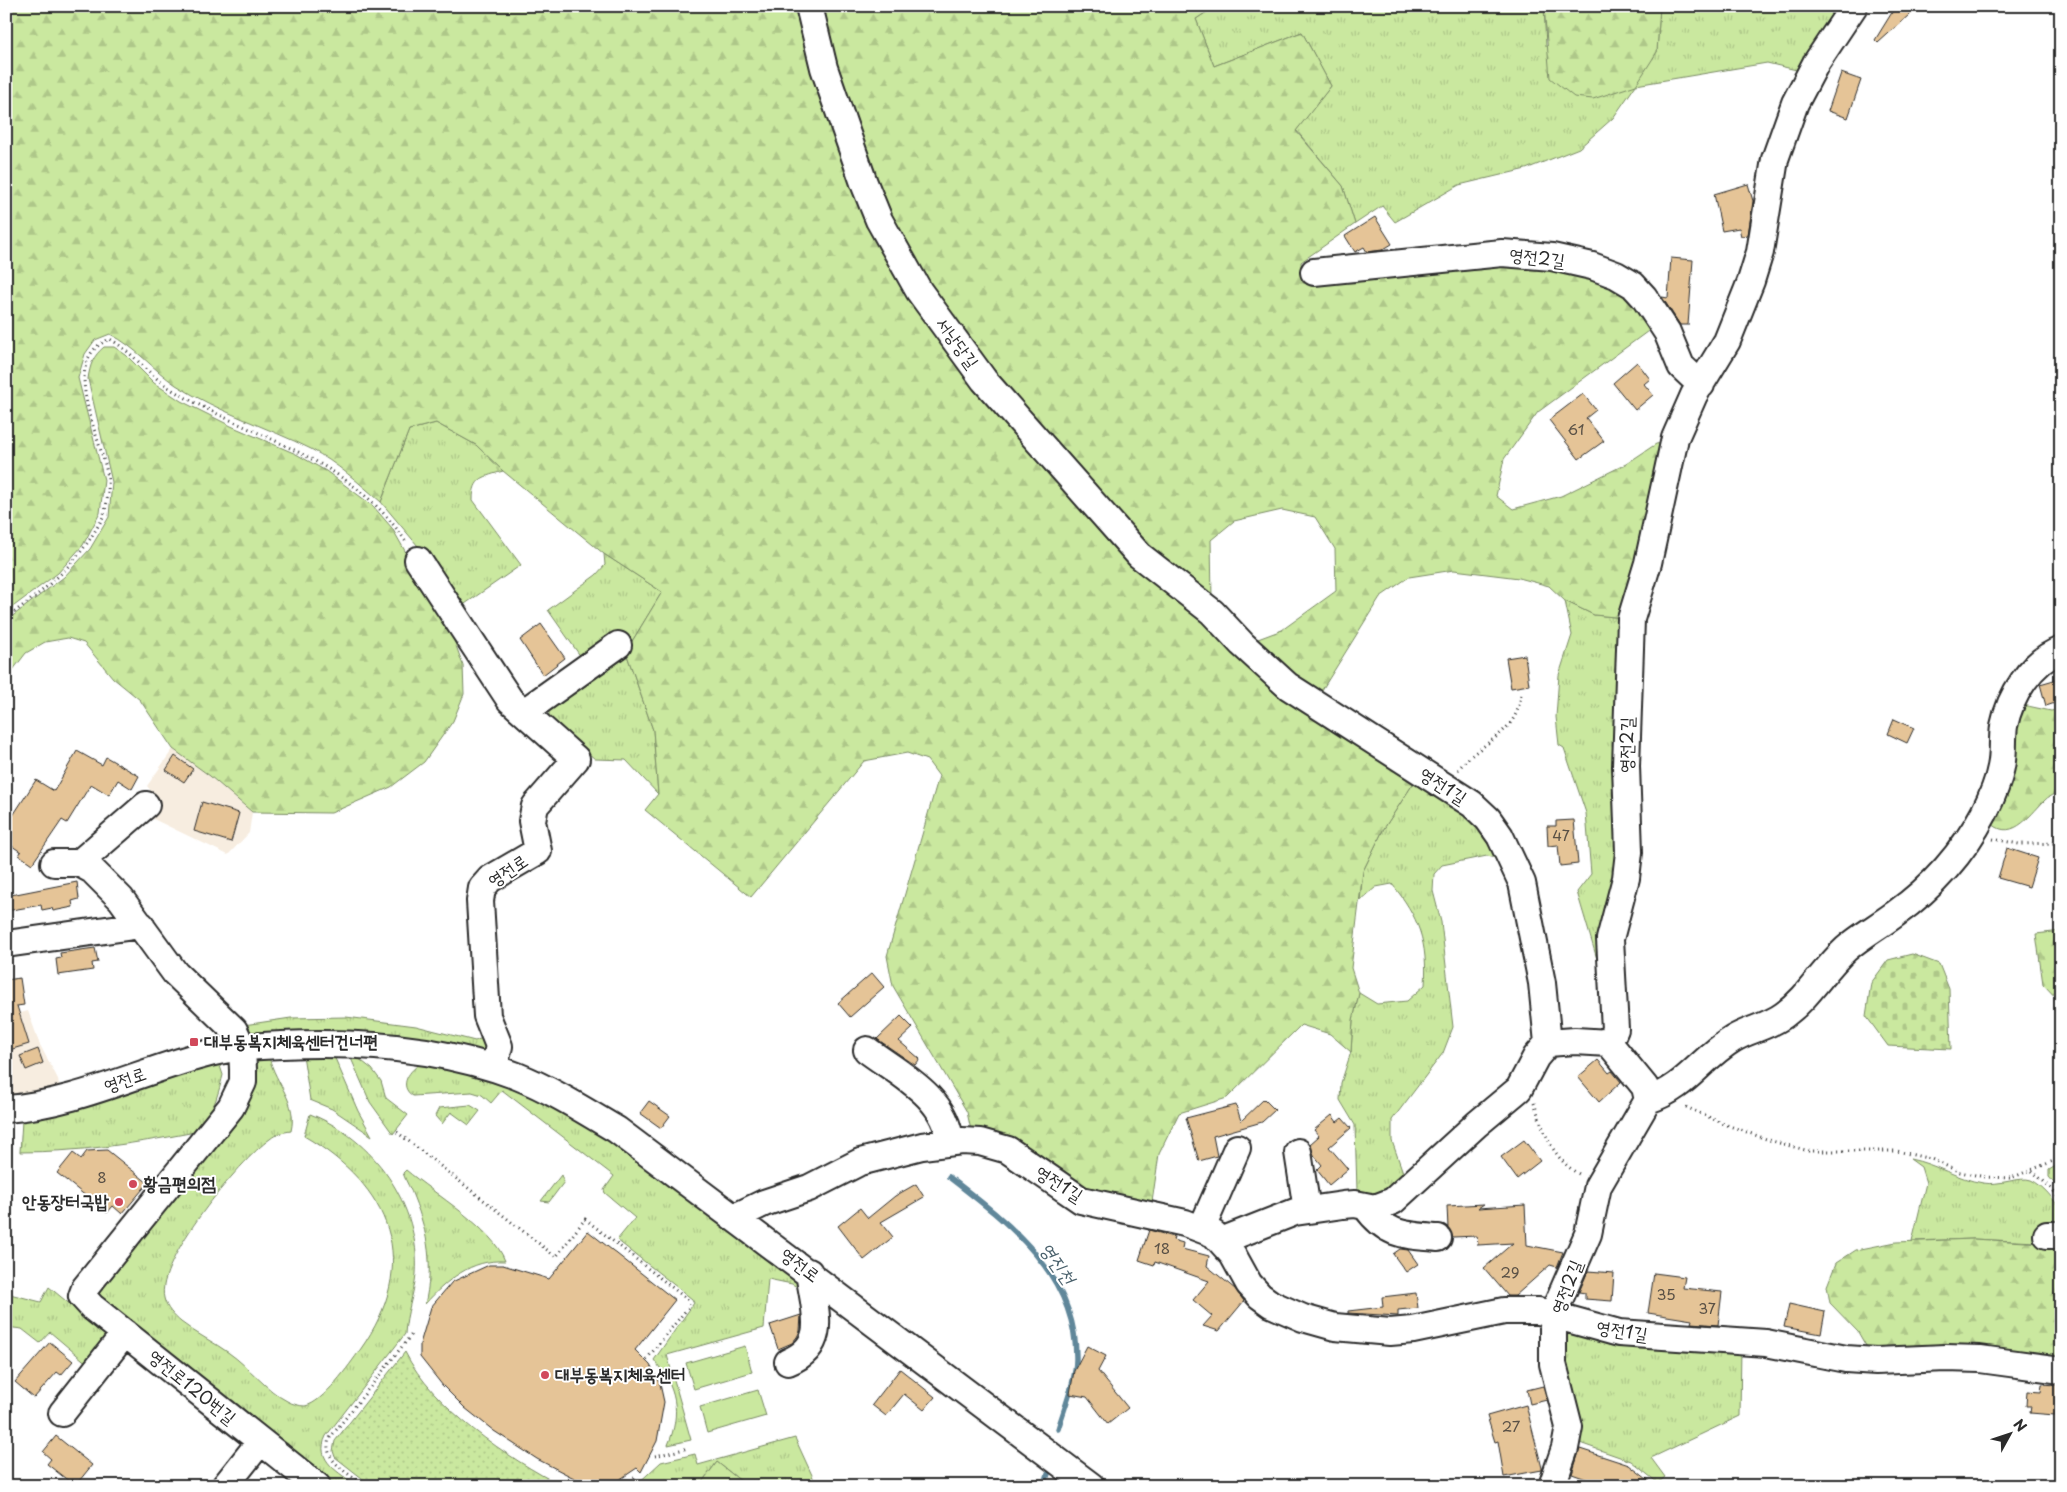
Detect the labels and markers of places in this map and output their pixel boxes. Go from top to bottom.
place label: 대부동복지체육센터건너편 [204,1027,378,1054]
marker: 대부동복지체육센터건너편 [188,1036,200,1048]
place label: 황금편의점 [143,1169,216,1196]
marker: 황금편의점 [127,1178,139,1190]
place label: 안동장터국밥 [22,1187,110,1214]
marker: 안동장터국밥 [113,1196,125,1208]
place label: 대부동복지체육센터 [555,1360,685,1387]
marker: 대부동복지체육센터 [539,1369,551,1381]

